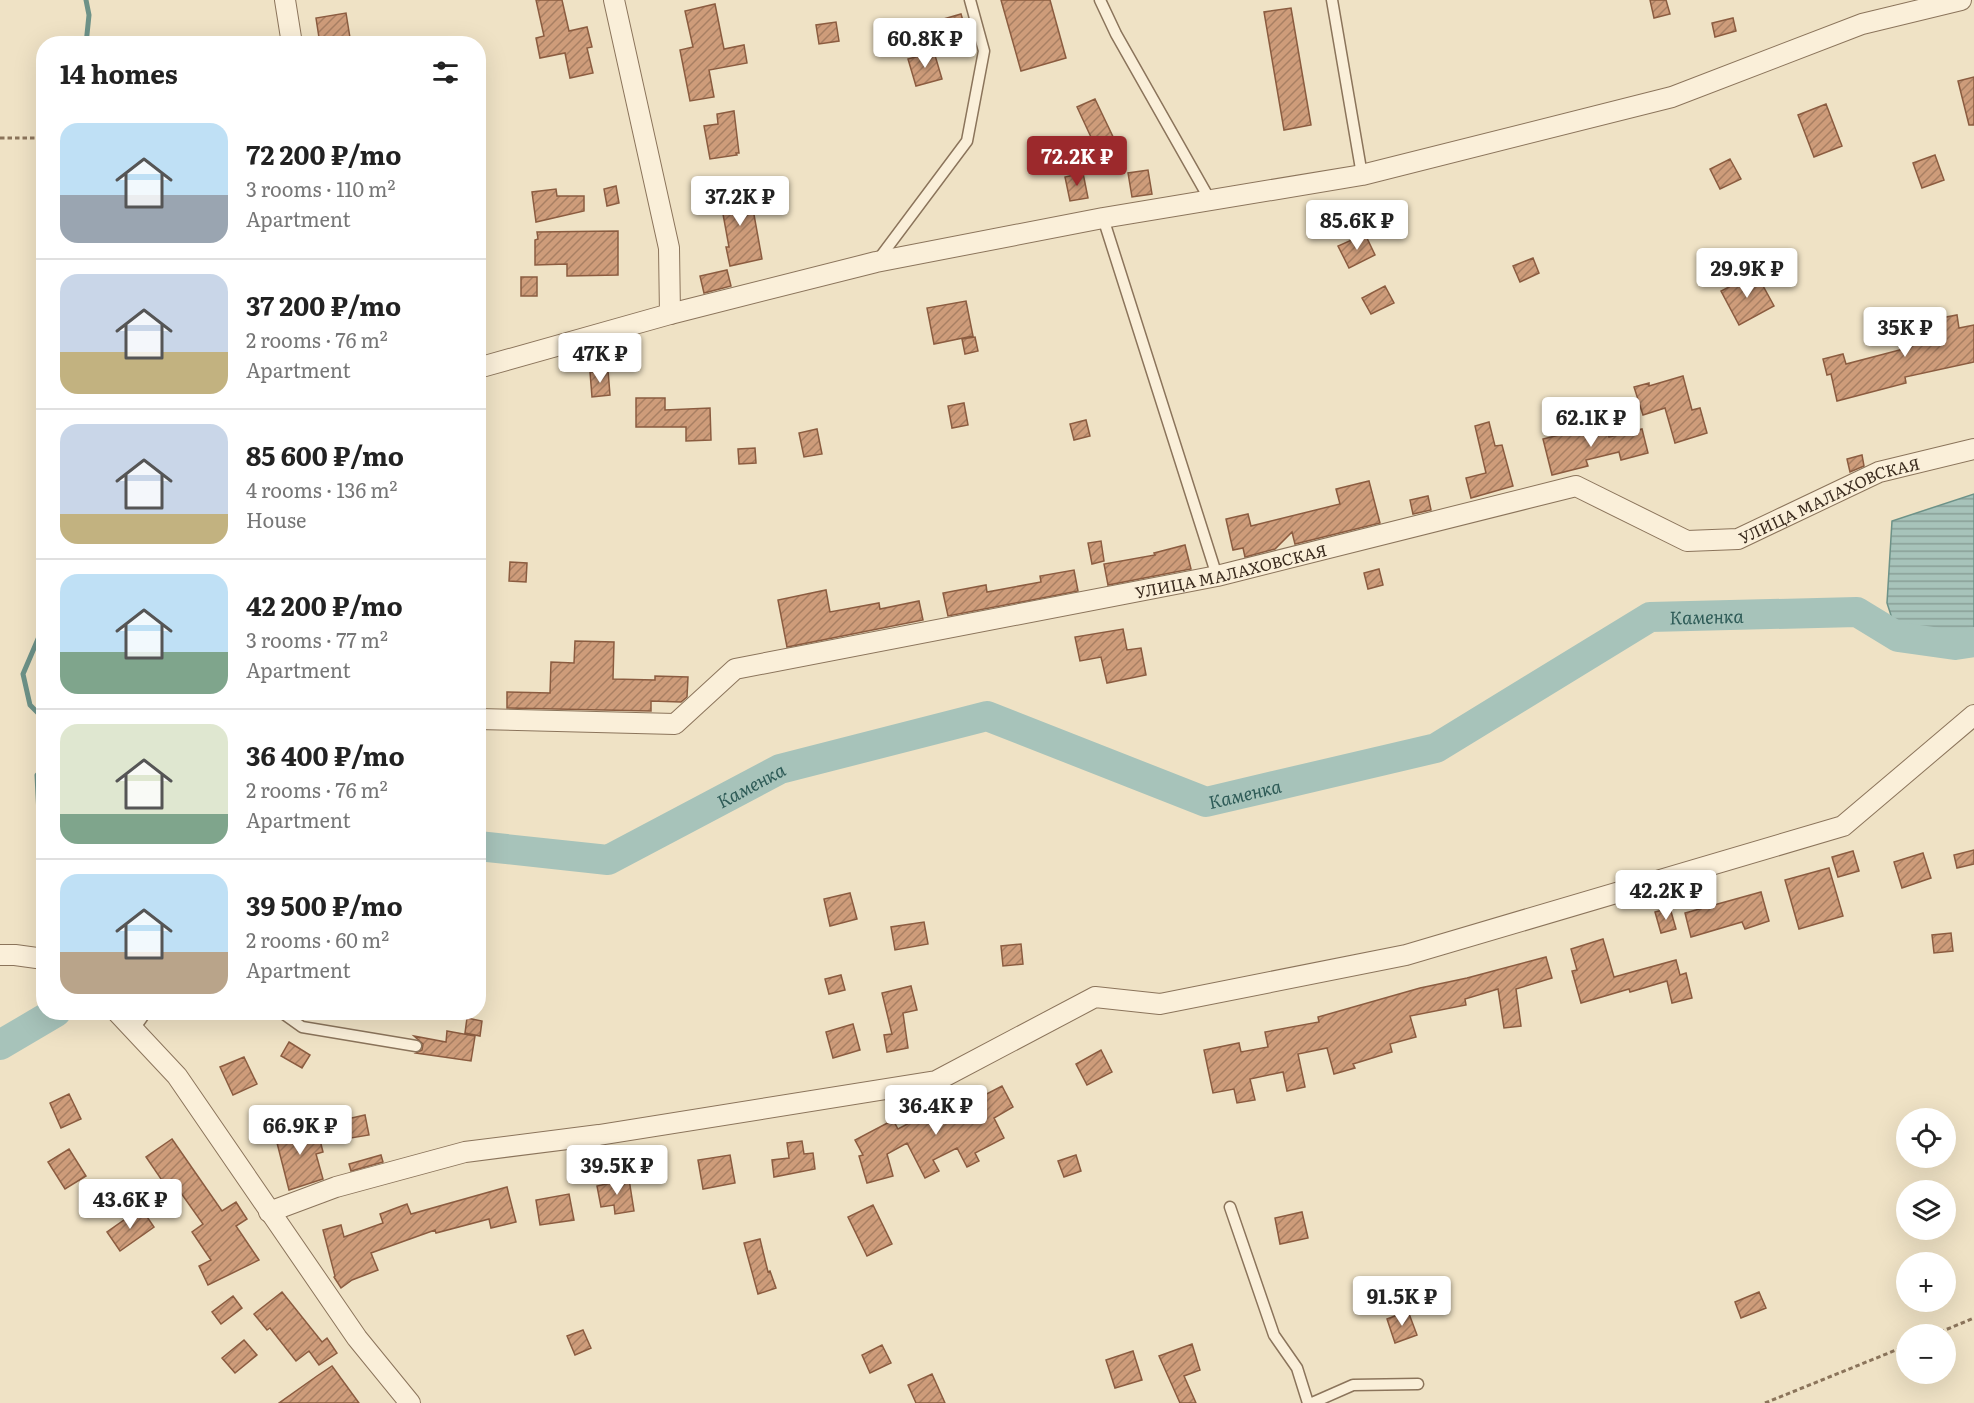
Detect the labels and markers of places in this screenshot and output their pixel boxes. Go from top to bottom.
pin: 60.8K ₽ [870,18,980,69]
pin: 72.2K ₽ [1022,136,1132,187]
pin: 37.2K ₽ [685,176,795,227]
pin: 85.6K ₽ [1302,200,1412,251]
pin: 29.9K ₽ [1692,248,1802,299]
pin: 35K ₽ [1863,307,1947,358]
pin: 47K ₽ [558,333,642,384]
pin: 62.1K ₽ [1536,397,1646,448]
pin: 42.2K ₽ [1611,870,1721,921]
pin: 36.4K ₽ [881,1085,991,1136]
pin: 66.9K ₽ [245,1105,355,1156]
pin: 39.5K ₽ [562,1145,672,1196]
pin: 43.6K ₽ [75,1179,185,1230]
pin: 91.5K ₽ [1347,1276,1457,1327]

